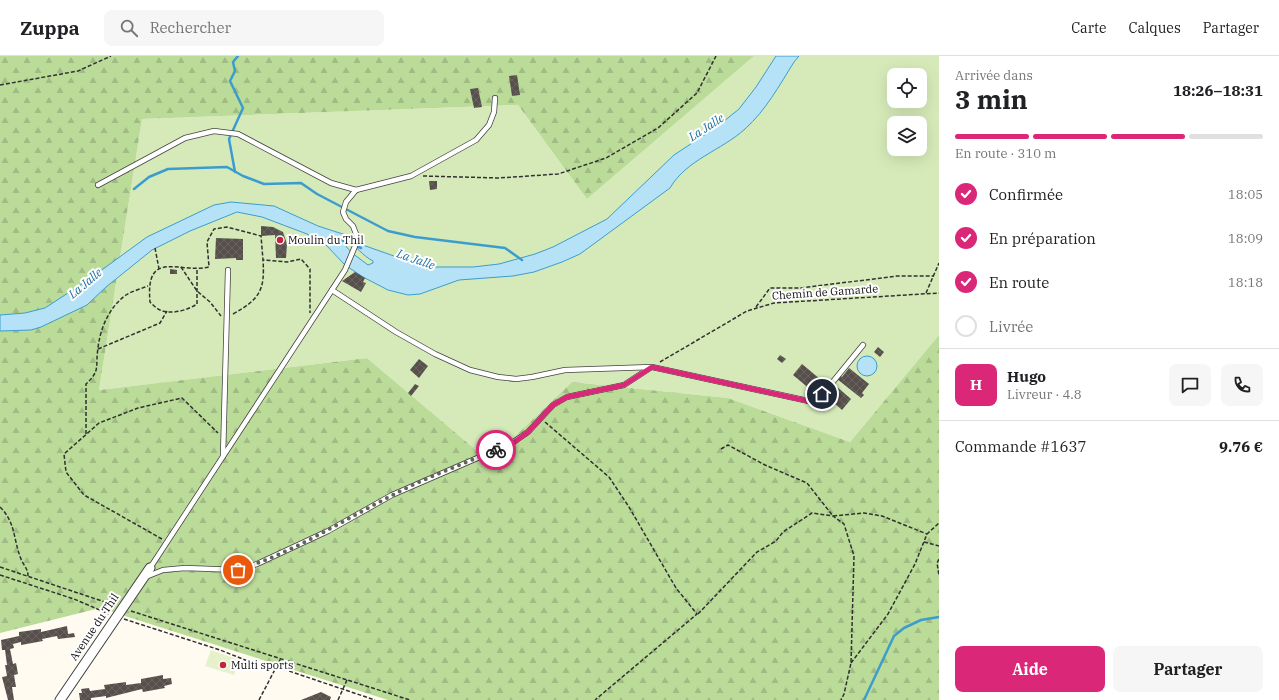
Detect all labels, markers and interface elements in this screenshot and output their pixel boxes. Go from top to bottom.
search box [104,10,384,46]
text: Zuppa [20,16,80,40]
icon: search [118,17,140,39]
text: Rechercher [150,18,231,37]
text: Carte [1071,19,1107,37]
text: Calques [1129,19,1181,37]
text: Partager [1203,19,1259,37]
text: Arrivée dans [955,67,1033,84]
map controls [887,68,927,156]
button: locate [887,68,927,108]
text: 18:26–18:31 [1173,81,1263,100]
text: 3 min [955,82,1028,116]
water label: La Jalle [685,110,727,145]
button: layers [887,116,927,156]
text: En route · 310 m [955,145,1056,162]
icon: check [955,183,977,205]
text: Confirmée [989,185,1063,204]
text: 18:05 [1228,186,1263,203]
icon: check [955,227,977,249]
text: En préparation [989,229,1096,248]
text: 18:09 [1228,230,1263,247]
place label: Moulin du Thil [288,233,364,247]
marker: Moulin du Thil [275,235,285,245]
water label: La Jalle [394,245,438,273]
water label: La Jalle [64,264,105,302]
icon: check [955,271,977,293]
text: En route [989,273,1049,292]
text: 18:18 [1228,274,1263,291]
street label: Chemin de Gamarde [771,281,879,303]
text: Livrée [989,317,1033,336]
button: chat [1169,364,1211,406]
button: phone [1221,364,1263,406]
text: Hugo [1007,367,1046,386]
text: H [970,375,982,394]
pin [805,377,839,411]
icon: home [811,383,833,405]
text: Livreur · 4.8 [1007,386,1082,403]
courier [476,430,516,470]
text: Commande #1637 [955,437,1086,456]
text: 9.76 € [1219,437,1263,456]
icon: bike [485,439,507,461]
pin [221,553,255,587]
icon: bag [227,559,249,581]
street label: Avenue du Thil [66,591,122,663]
button: Aide [955,646,1105,692]
button: Partager [1113,646,1263,692]
place label: Multi sports [231,658,293,672]
marker: Multi sports [218,660,228,670]

